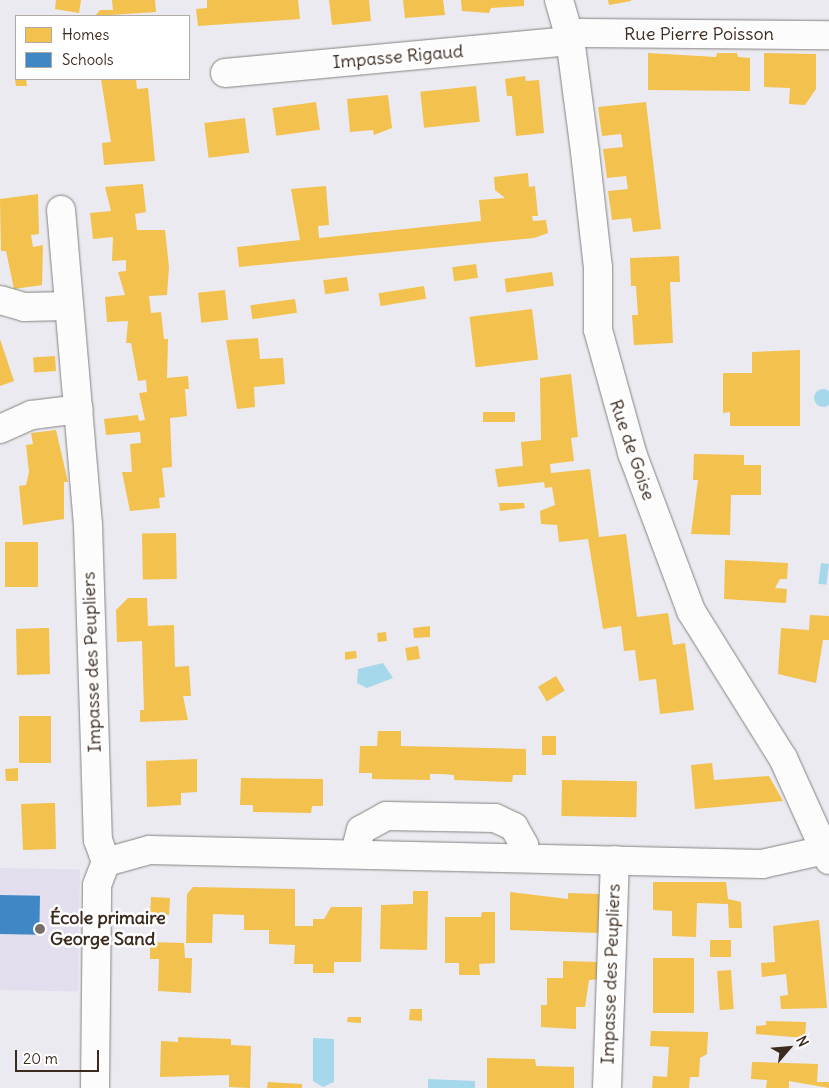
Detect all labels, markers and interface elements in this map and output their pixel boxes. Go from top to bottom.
legend [15,15,190,80]
street label: Rue Pierre Poisson [624,23,774,45]
text: Homes [62,25,109,44]
street label: Impasse Rigaud [332,41,464,73]
text: Schools [62,50,114,69]
street label: Rue de Goise [605,397,659,503]
street label: Impasse des Peupliers [78,571,106,753]
street label: Impasse des Peupliers [597,883,625,1065]
place label: École primaire George Sand [50,908,166,951]
marker: École primaire George Sand [34,923,46,935]
north arrow [764,1023,814,1073]
text: N [792,1033,813,1050]
scale bar [18,1040,101,1072]
text: 20 m [23,1049,58,1068]

